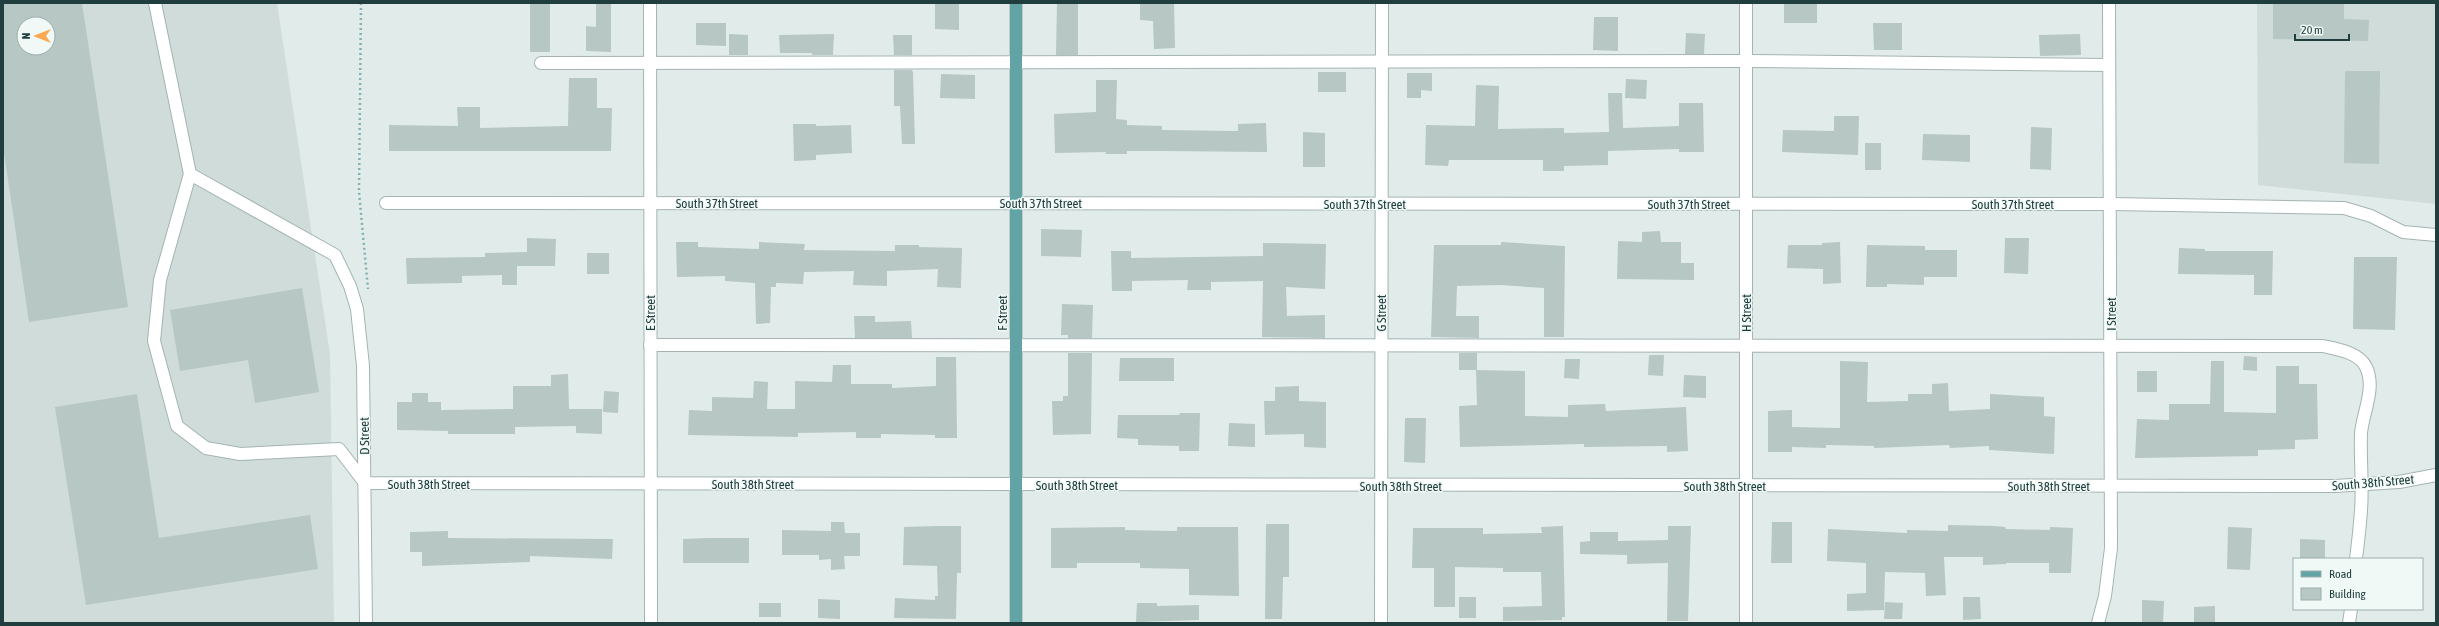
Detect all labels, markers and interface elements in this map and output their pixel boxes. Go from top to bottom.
north arrow [16,16,56,56]
scale bar [2295,16,2349,42]
text: 20 m [2301,23,2323,37]
text: N [20,33,32,39]
street label: South 37th Street [676,196,758,211]
street label: South 37th Street [1000,196,1082,211]
street label: South 37th Street [1324,197,1406,212]
street label: South 37th Street [1648,197,1730,212]
street label: South 37th Street [1972,197,2054,212]
street label: G Street [1374,294,1389,332]
street label: H Street [1739,294,1754,332]
street label: E Street [643,295,658,331]
street label: F Street [995,295,1010,331]
street label: I Street [2104,297,2119,331]
street label: D Street [357,417,372,455]
street label: South 38th Street [2331,471,2415,494]
street label: South 38th Street [388,477,470,492]
street label: South 38th Street [712,477,794,492]
street label: South 38th Street [1036,478,1118,493]
street label: South 38th Street [1360,479,1442,494]
street label: South 38th Street [1684,479,1766,494]
street label: South 38th Street [2008,479,2090,494]
legend [2293,558,2423,610]
text: Road [2329,567,2352,581]
text: Building [2329,587,2367,601]

